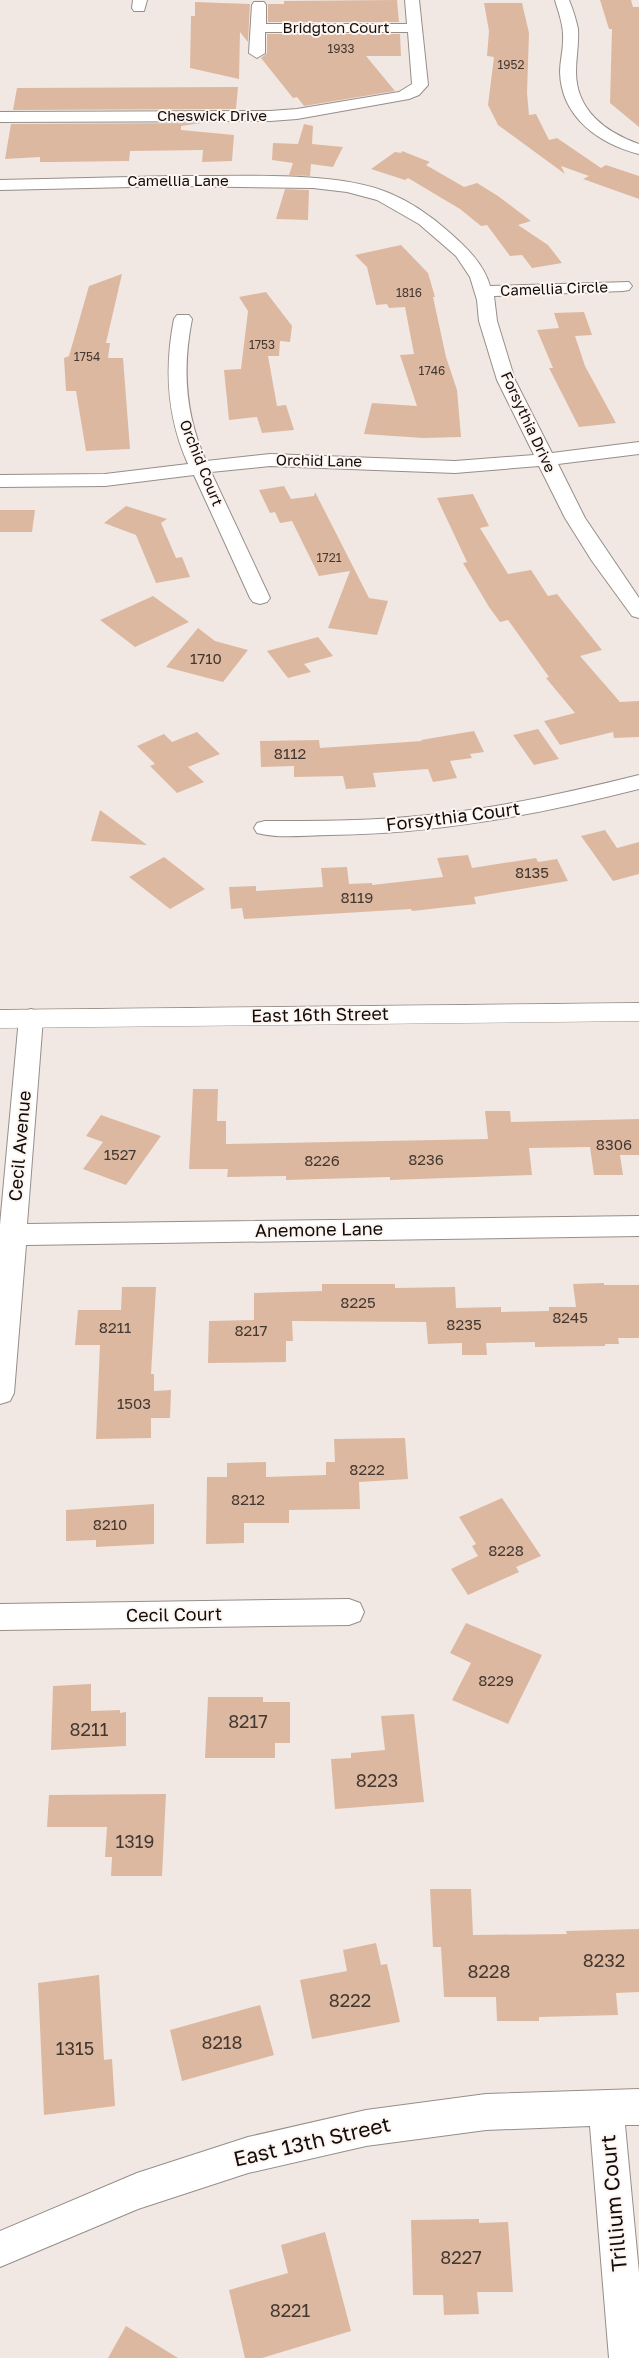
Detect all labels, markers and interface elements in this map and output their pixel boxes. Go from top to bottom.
street label: Bridgton Court [283,18,389,36]
house number: 1933 [327,41,355,56]
house number: 1952 [497,57,525,72]
street label: Cheswick Drive [157,106,267,124]
street label: Camellia Lane [127,171,229,189]
street label: Camellia Circle [500,277,609,299]
house number: 1816 [396,285,422,300]
house number: 1753 [249,337,275,352]
house number: 1754 [74,349,100,364]
house number: 1746 [419,363,445,378]
street label: Forsythia Drive [498,368,560,475]
street label: Orchid Court [176,417,227,508]
street label: Orchid Lane [276,450,363,470]
house number: 1721 [317,550,342,565]
house number: 1710 [190,649,222,667]
house number: 8112 [274,744,306,762]
street label: Forsythia Court [385,797,521,835]
house number: 8135 [515,863,549,881]
house number: 8119 [341,888,373,906]
street label: East 16th Street [251,1002,389,1026]
street label: Cecil Avenue [3,1090,35,1202]
house number: 8306 [596,1135,632,1153]
house number: 1527 [104,1145,136,1163]
house number: 8236 [408,1150,444,1168]
house number: 8226 [304,1151,340,1169]
street label: Anemone Lane [255,1217,383,1241]
house number: 8225 [340,1293,376,1311]
house number: 8245 [552,1308,588,1326]
house number: 8235 [446,1315,482,1333]
house number: 8211 [99,1318,131,1336]
house number: 8217 [234,1321,268,1339]
house number: 1503 [117,1394,151,1412]
house number: 8222 [349,1460,385,1478]
house number: 8212 [231,1490,265,1508]
house number: 8210 [93,1515,127,1533]
house number: 8228 [488,1541,524,1559]
street label: Cecil Court [126,1602,222,1626]
house number: 8229 [478,1671,514,1689]
house number: 8217 [228,1710,268,1732]
house number: 8211 [70,1718,109,1740]
house number: 8223 [356,1769,398,1791]
house number: 1319 [116,1830,154,1852]
house number: 8232 [583,1949,625,1971]
house number: 8228 [468,1960,510,1982]
house number: 8222 [329,1989,371,2011]
house number: 8218 [201,2031,243,2053]
house number: 1315 [56,2037,94,2059]
street label: East 13th Street [231,2110,393,2172]
street label: Trillium Court [594,2134,632,2273]
house number: 8227 [440,2246,482,2268]
house number: 8221 [270,2299,311,2321]

